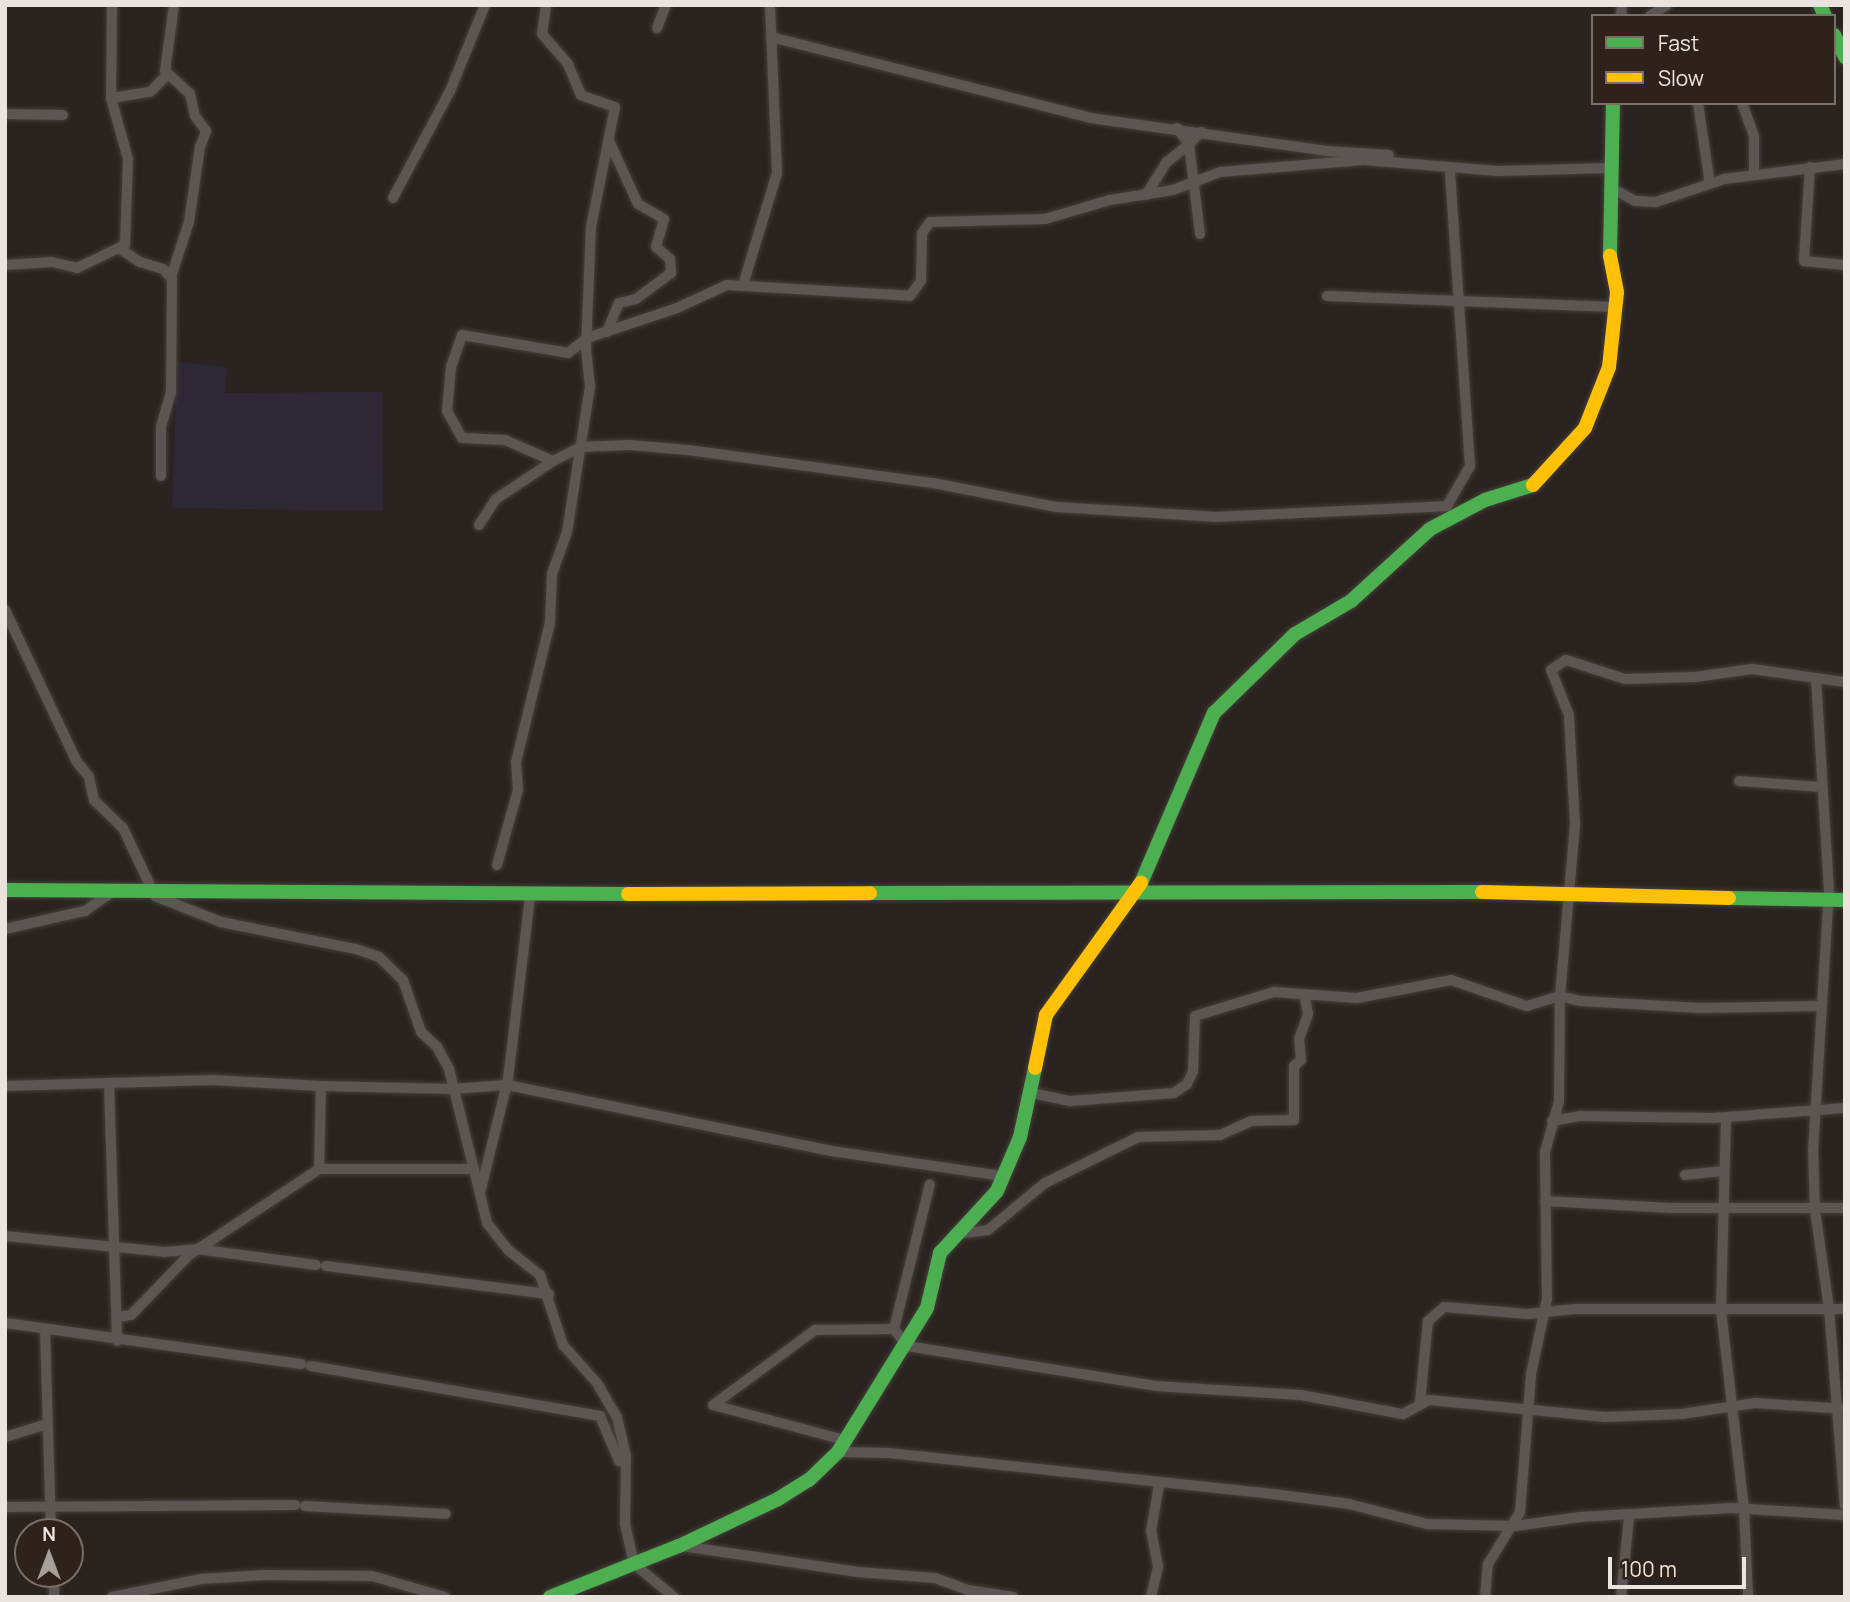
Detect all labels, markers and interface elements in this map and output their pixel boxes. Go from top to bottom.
legend [1591,14,1836,105]
text: Fast [1658,29,1699,57]
text: Slow [1658,64,1704,92]
north arrow [14,1518,84,1588]
text: N [42,1521,56,1547]
scale bar [1612,1542,1750,1586]
text: 100 m [1621,1555,1677,1583]

